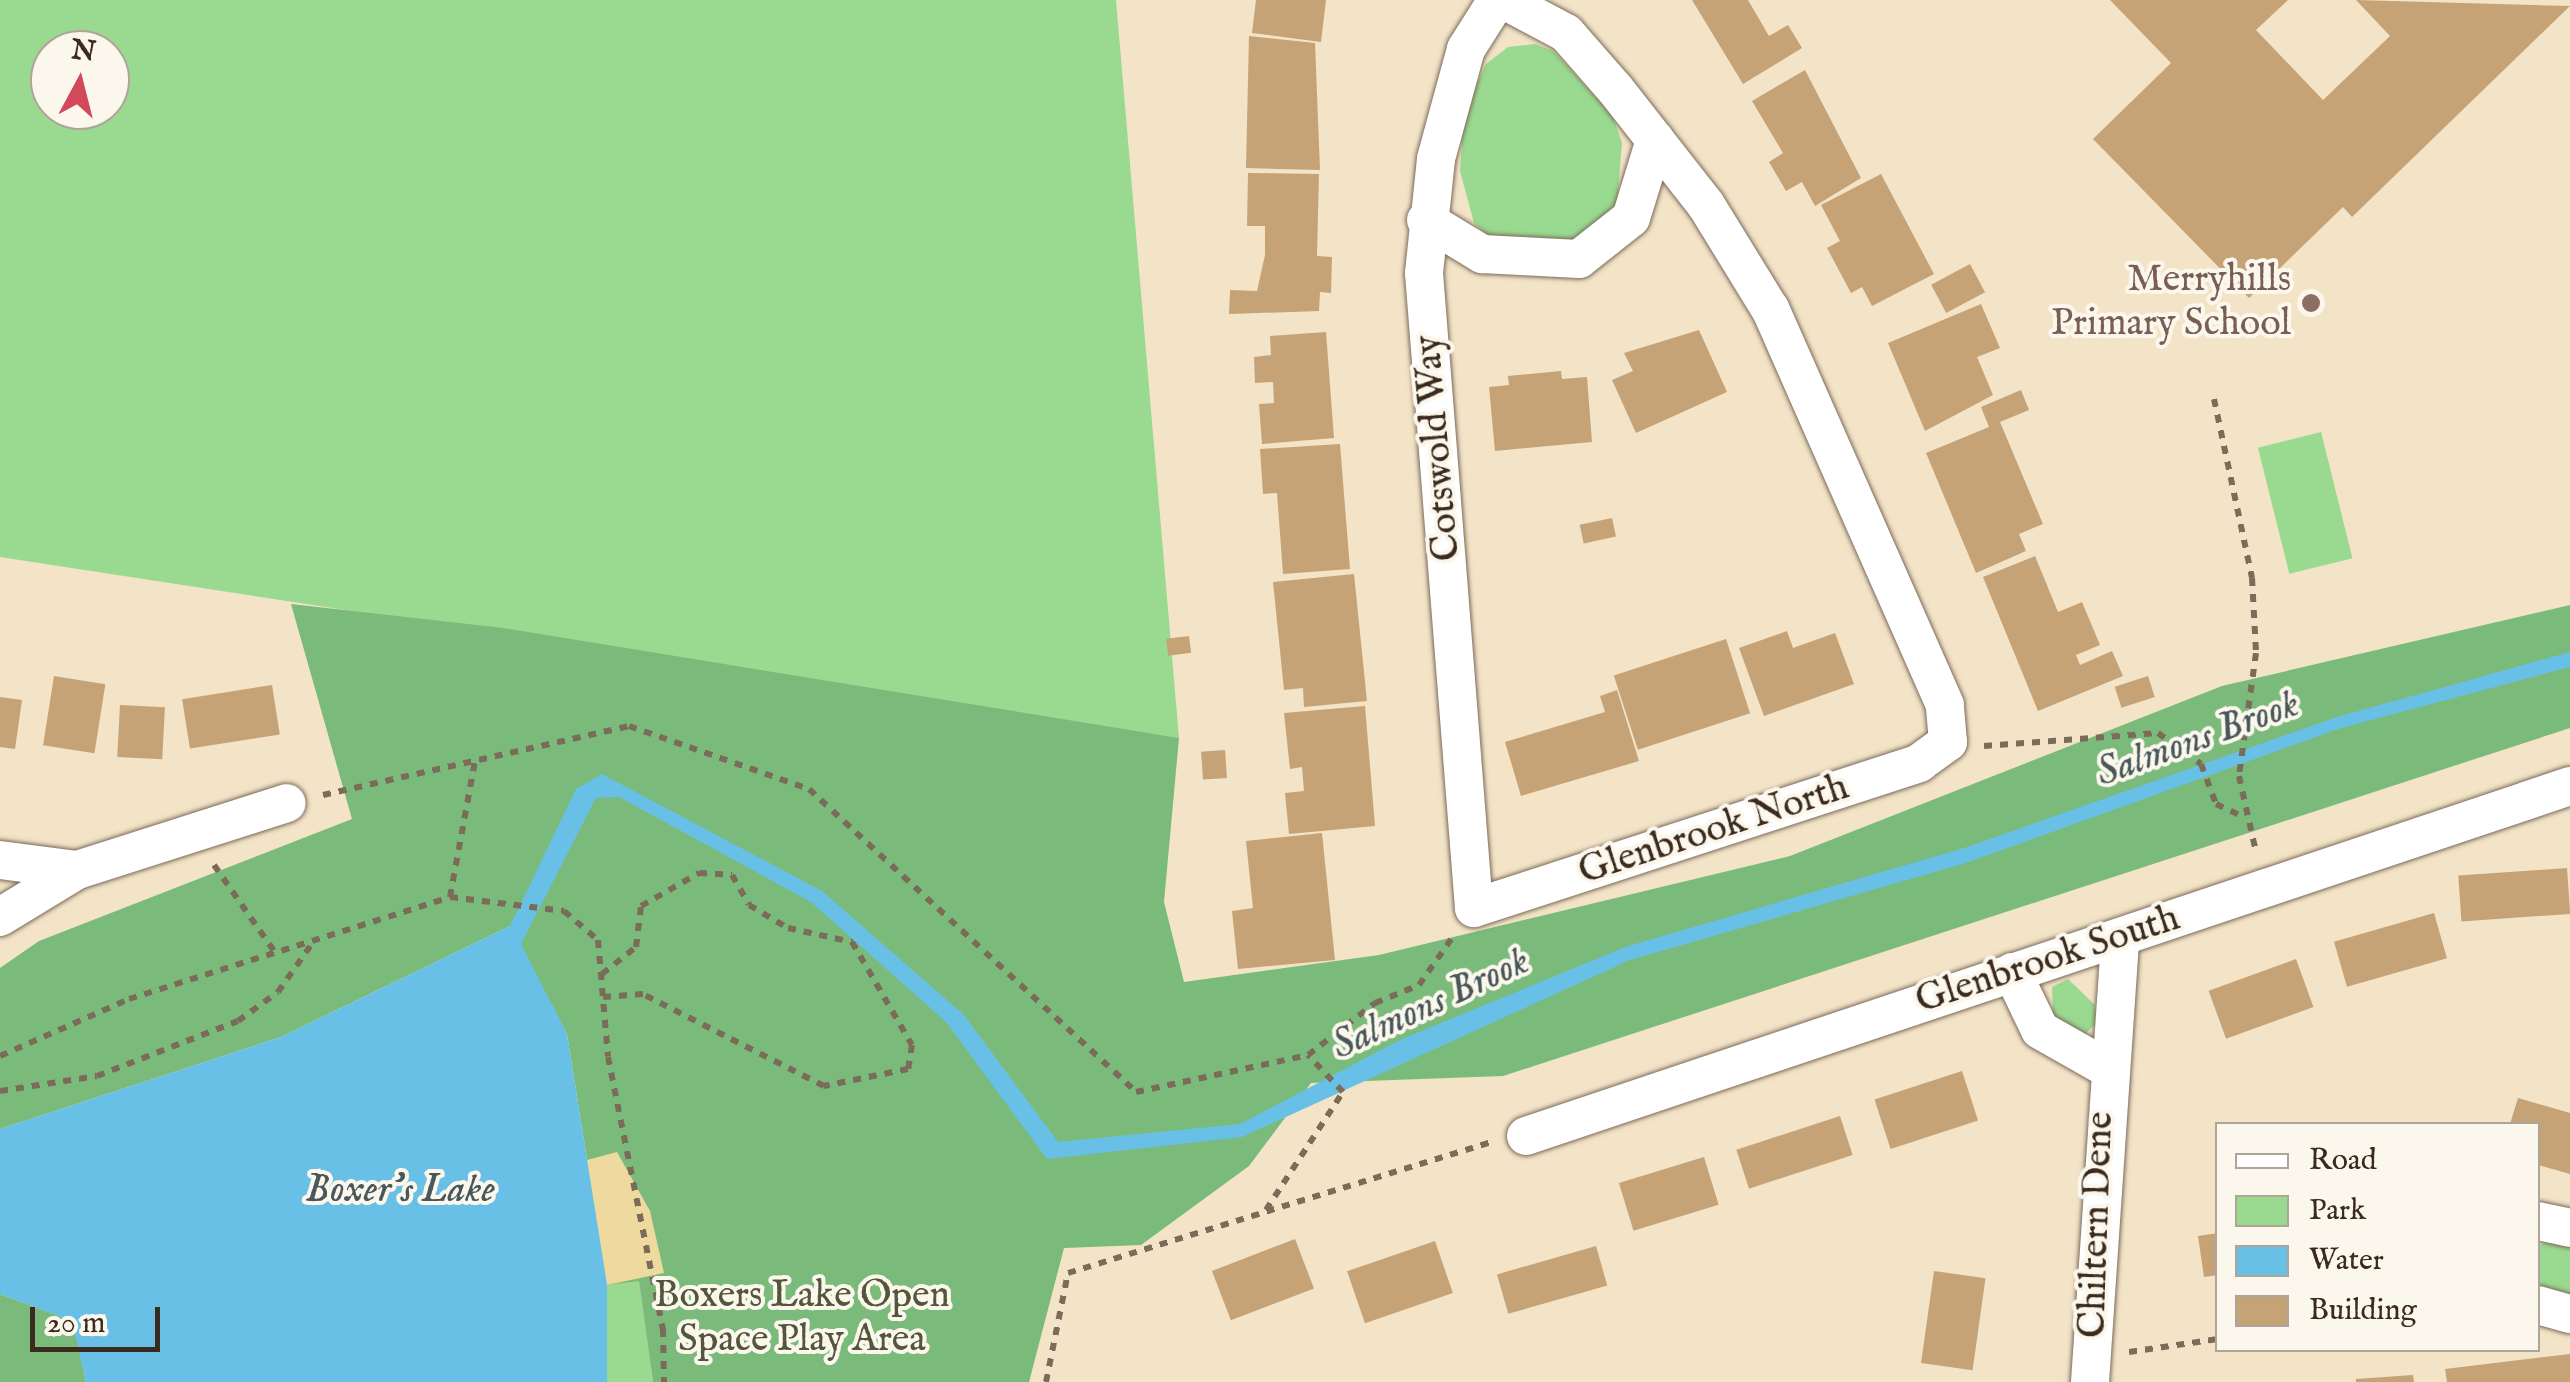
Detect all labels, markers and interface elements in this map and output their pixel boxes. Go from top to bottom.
north arrow [30,30,130,130]
text: N [69,33,98,71]
place label: Merryhills Primary School [2051,258,2291,348]
marker: Merryhills Primary School [2300,292,2322,314]
street label: Cotswold Way [1406,333,1472,563]
water label: Salmons Brook [2090,681,2306,799]
street label: Glenbrook North [1573,766,1855,896]
street label: Glenbrook South [1910,897,2186,1025]
water label: Salmons Brook [1325,938,1537,1072]
street label: Chiltern Dene [2071,1111,2125,1339]
legend [2215,1122,2540,1352]
text: Road [2309,1142,2377,1180]
water label: Boxer's Lake [305,1167,495,1215]
text: Park [2309,1192,2366,1230]
text: Water [2309,1242,2384,1280]
park label: Boxers Lake Open Space Play Area [654,1274,950,1364]
scale bar [35,1287,165,1349]
text: Building [2309,1292,2417,1330]
text: 20 m [47,1305,106,1343]

